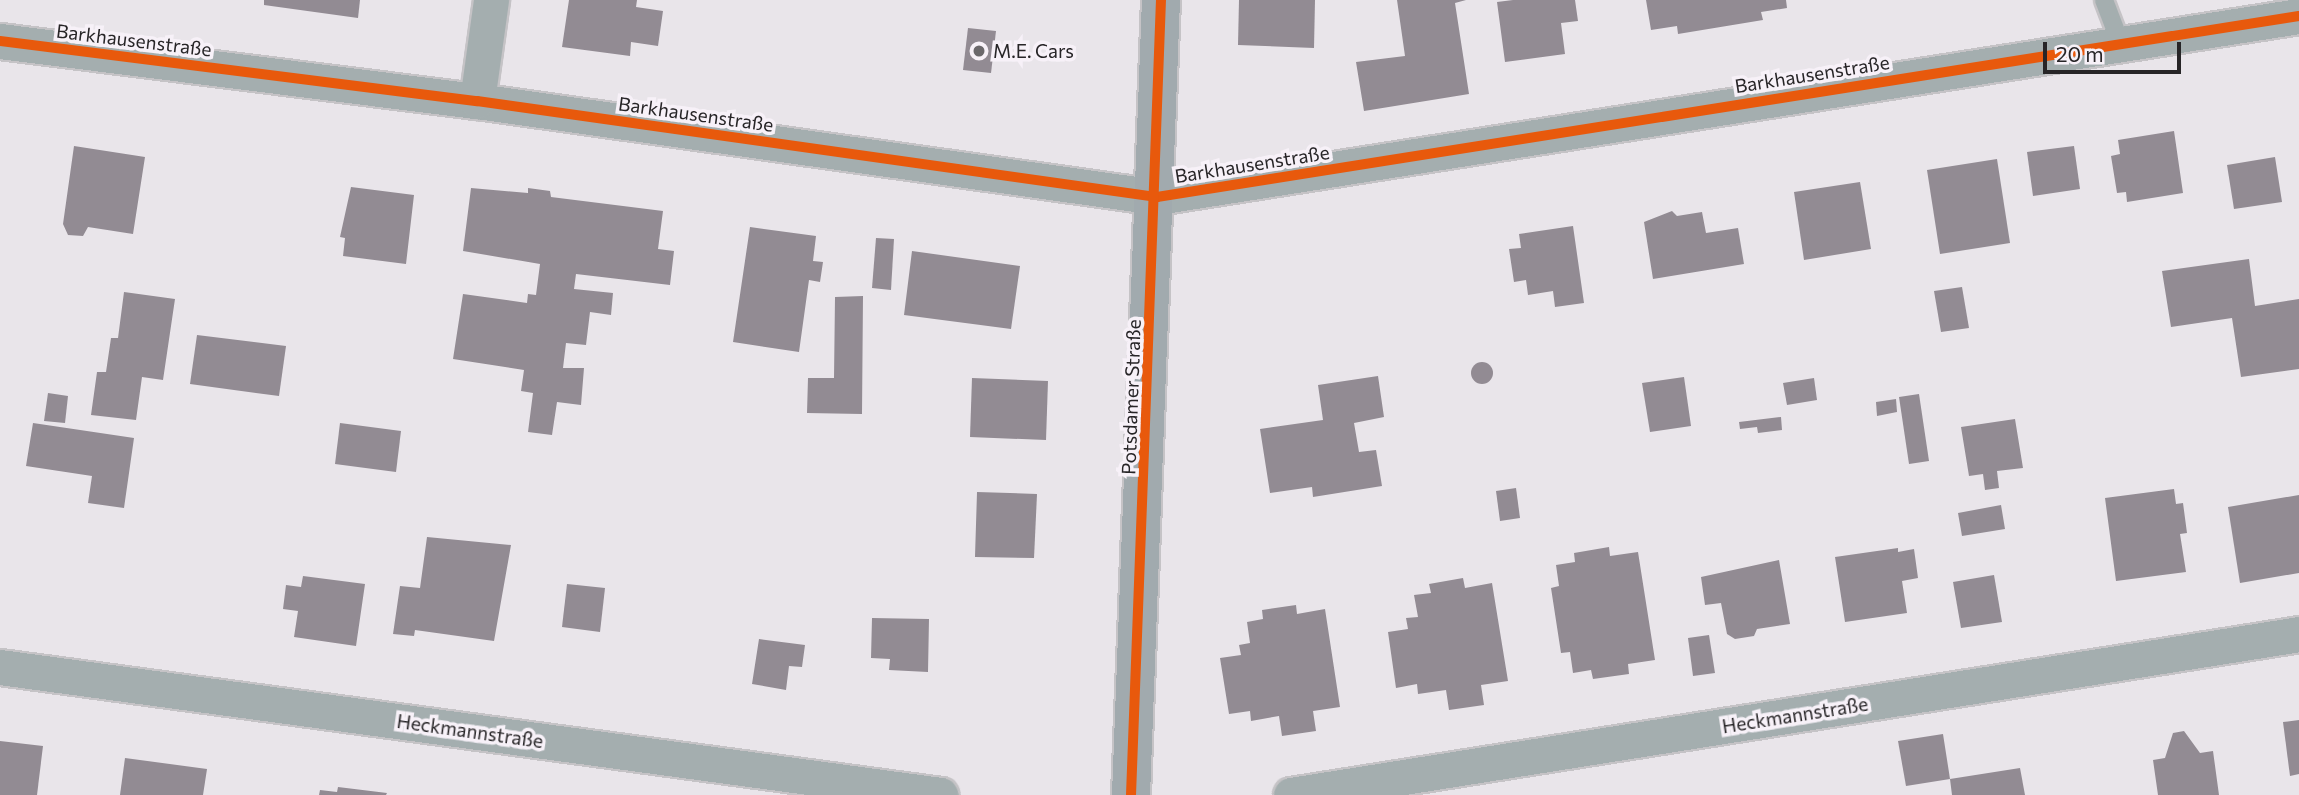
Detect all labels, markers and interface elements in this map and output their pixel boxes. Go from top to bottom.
street label: Barkhausenstraße [55,19,213,61]
scale bar [2047,28,2185,72]
place label: M.E. Cars [993,40,1074,62]
text: 20 m [2056,41,2104,66]
marker: M.E. Cars [971,43,987,59]
street label: Barkhausenstraße [1733,51,1891,97]
street label: Barkhausenstraße [617,92,775,136]
street label: Barkhausenstraße [1173,141,1331,187]
street label: Potsdamer Straße [1117,319,1145,475]
street label: Heckmannstraße [1720,692,1870,738]
street label: Heckmannstraße [395,709,545,753]

